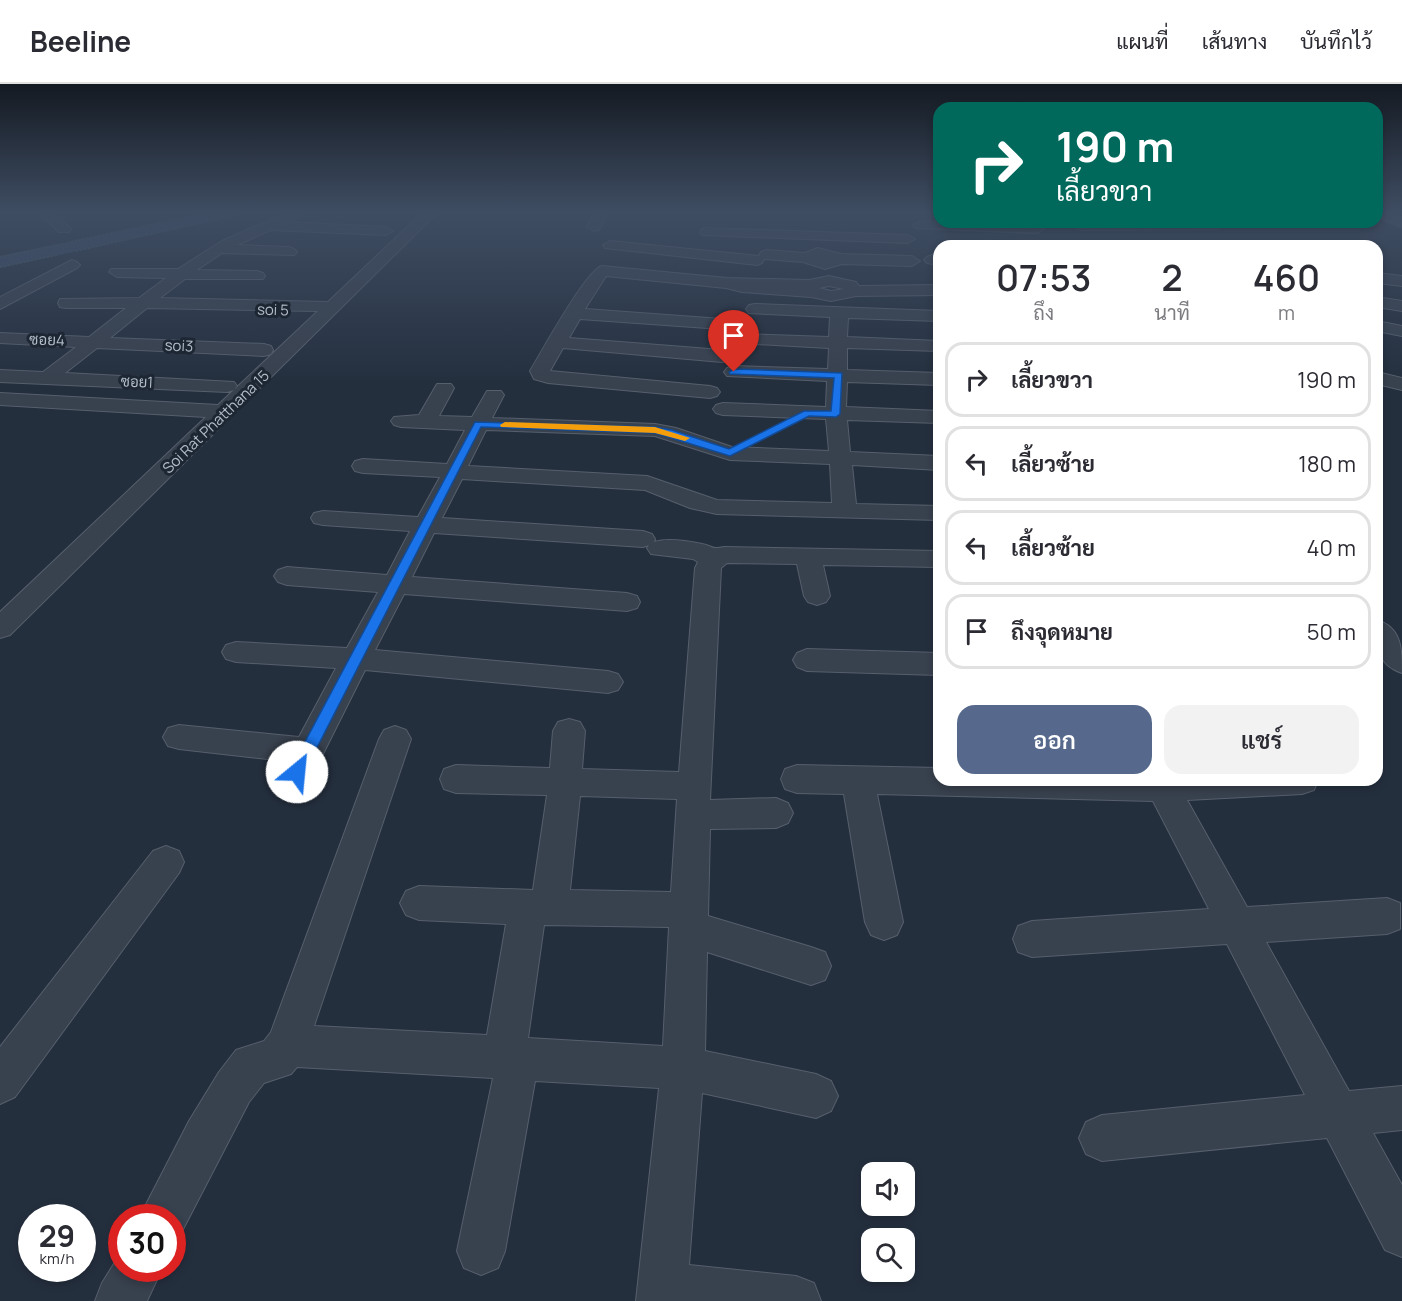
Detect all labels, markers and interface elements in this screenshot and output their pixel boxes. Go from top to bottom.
text: Beeline [30,22,131,60]
text: แผนที่ [1116,27,1169,55]
text: เส้นทาง [1202,27,1267,55]
text: บันทึกไว้ [1300,27,1372,55]
text: 190 m [1056,117,1174,175]
icon: right [957,126,1035,204]
text: เลี้ยวขวา [1056,172,1152,209]
text: 07:53 [996,253,1091,302]
text: 2 [1161,253,1183,302]
text: 460 [1253,253,1320,302]
street label: soi 5 [257,298,289,321]
text: ถึง [1033,299,1054,326]
text: นาที [1154,299,1190,326]
text: m [1278,299,1295,326]
pin [708,310,759,372]
icon: arrive [717,319,750,352]
street label: ซอย4 [29,328,65,351]
street label: soi3 [164,334,194,357]
icon: right [960,363,993,396]
street label: Soi Rat Phatthana 15 [158,365,274,478]
text: เลี้ยวขวา [1011,365,1093,395]
text: 190 m [1297,365,1356,395]
street label: ซอย1 [120,370,154,393]
icon: left [960,447,993,480]
text: เลี้ยวซ้าย [1011,449,1095,479]
text: 180 m [1298,449,1356,479]
icon: left [960,531,993,564]
text: เลี้ยวซ้าย [1011,533,1095,563]
text: 40 m [1307,533,1356,563]
icon: arrive [960,615,993,648]
text: ถึงจุดหมาย [1011,617,1113,647]
text: 50 m [1307,617,1356,647]
button: ออก [957,705,1152,774]
button: แชร์ [1164,705,1359,774]
position arrow [265,740,329,804]
map controls [861,1162,915,1282]
button: sound [861,1162,915,1216]
speed limit sign: 30 [108,1204,186,1282]
text: 29 [39,1215,75,1256]
button: search [861,1228,915,1282]
text: km/h [40,1248,74,1269]

